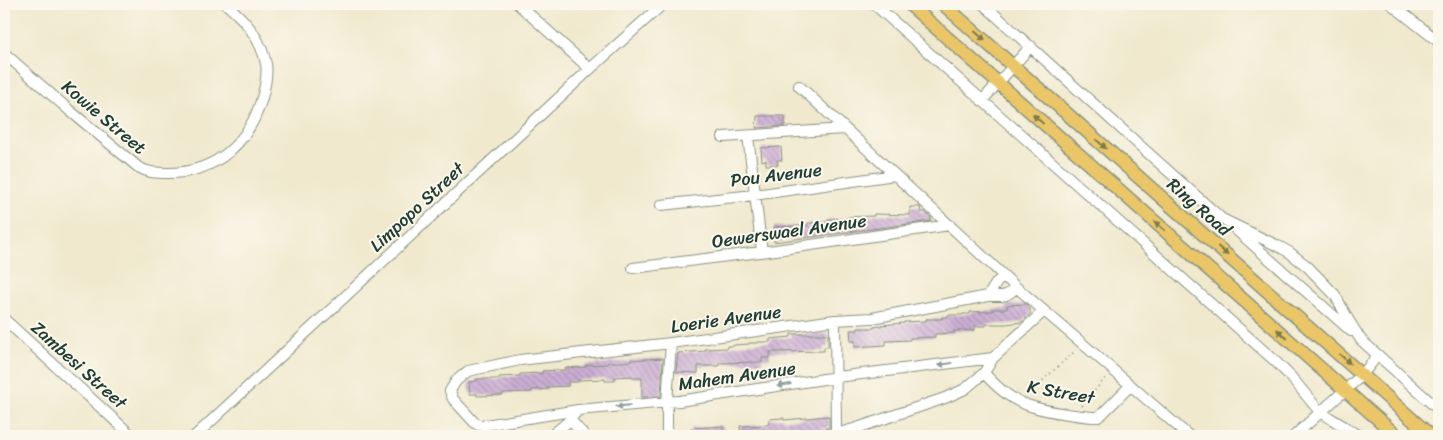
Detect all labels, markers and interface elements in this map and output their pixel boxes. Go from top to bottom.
one-way arrow [973,30,985,42]
street label: Kowie Street [54,71,154,163]
one-way arrow [1032,113,1045,124]
one-way arrow [1095,138,1107,149]
street label: Limpopo Street [362,153,473,260]
street label: Pou Avenue [728,154,824,196]
street label: Ring Road [1159,169,1240,246]
street label: Oewerswael Avenue [710,204,868,258]
one-way arrow [1154,221,1167,232]
one-way arrow [1216,246,1229,257]
street label: Loerie Avenue [669,295,783,343]
street label: Zambesi Street [23,313,135,418]
one-way arrow [1276,328,1288,340]
street label: Mahem Avenue [676,352,798,400]
one-way arrow [1338,353,1350,365]
one-way arrow [937,360,953,368]
street label: K Street [1025,370,1098,414]
one-way arrow [776,381,792,389]
one-way arrow [615,402,631,410]

